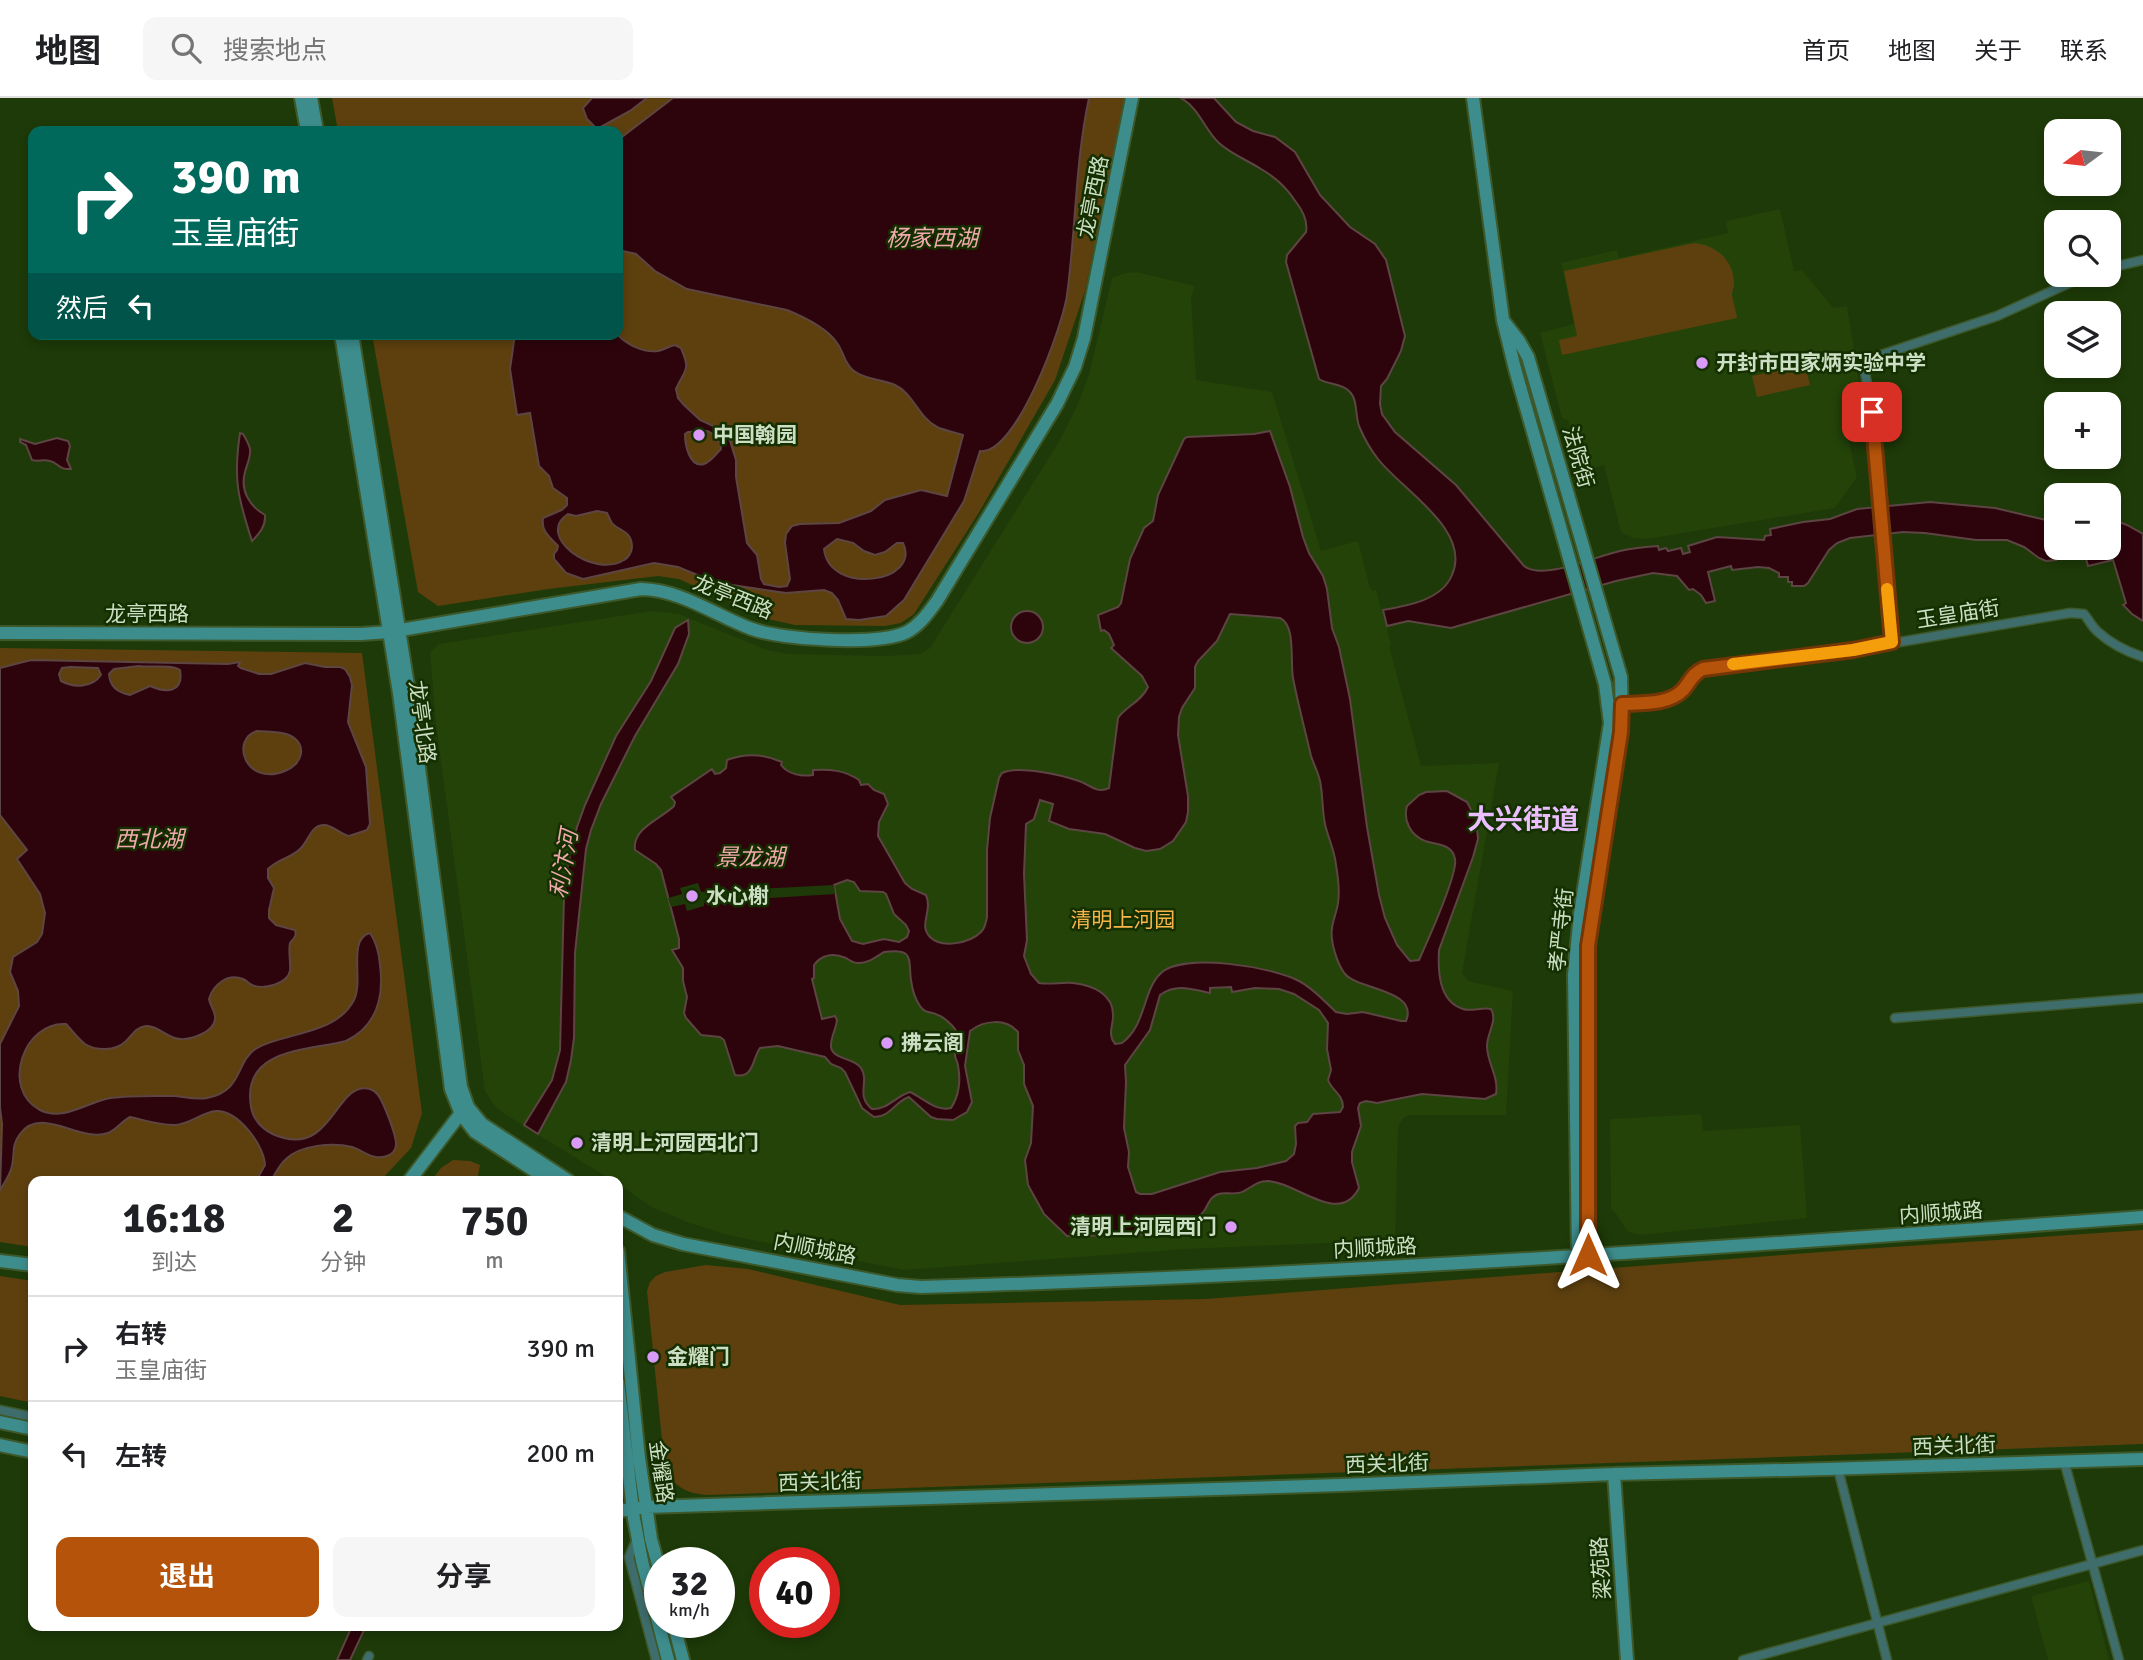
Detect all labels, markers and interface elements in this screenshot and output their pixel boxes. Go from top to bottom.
search box [143,17,633,80]
icon: search [167,29,205,67]
text: 地图 [35,31,101,72]
text: 搜索地点 [223,35,327,67]
text: 首页 [1802,36,1850,66]
text: 地图 [1888,36,1936,66]
text: 关于 [1974,36,2022,66]
text: 联系 [2060,36,2108,66]
north arrow [2044,119,2121,196]
map controls [2044,119,2121,560]
text: 390 m [171,147,301,207]
street label: 龙亭西路 [1072,153,1114,241]
icon: right [56,154,147,245]
button: search [2044,210,2121,287]
text: 玉皇庙街 [171,214,299,253]
water label: 杨家西湖 [886,224,981,253]
icon: left [122,287,160,325]
text: 然后 [56,293,108,325]
button: layers [2044,301,2121,378]
place label: 开封市田家炳实验中学 [1716,350,1926,376]
marker: 开封市田家炳实验中学 [1694,355,1710,371]
pin [1842,382,1902,442]
button: + [2044,392,2121,469]
icon: arrive [1853,393,1891,431]
place label: 中国翰园 [713,422,797,448]
street label: 法院街 [1557,423,1599,491]
marker: 中国翰园 [691,427,707,443]
button: − [2044,483,2121,560]
street label: 龙亭西路 [689,569,777,625]
street label: 玉皇庙街 [1914,595,2002,633]
street label: 龙亭西路 [105,601,189,627]
street label: 龙亭北路 [403,679,441,765]
district label: 大兴街道 [1467,803,1579,837]
water label: 利汴河 [544,824,585,900]
water label: 西北湖 [115,825,187,854]
water label: 景龙湖 [716,843,788,872]
place label: 水心榭 [706,883,769,909]
street label: 孝严寺街 [1544,887,1578,973]
marker: 水心榭 [684,888,700,904]
park label: 清明上河园 [1071,907,1176,933]
place label: 拂云阁 [901,1030,964,1056]
marker: 拂云阁 [879,1035,895,1051]
place label: 清明上河园西北门 [591,1130,759,1156]
marker: 清明上河园西北门 [569,1135,585,1151]
text: 16:18 [122,1193,226,1244]
text: 2 [332,1193,354,1244]
text: 750 [460,1196,529,1247]
street label: 内顺城路 [1898,1197,1984,1229]
place label: 清明上河园西门 [1070,1214,1217,1240]
position arrow [1551,1218,1625,1292]
marker: 清明上河园西门 [1223,1219,1239,1235]
street label: 内顺城路 [771,1228,859,1270]
street label: 内顺城路 [1332,1233,1418,1263]
text: m [485,1246,504,1275]
text: 到达 [151,1248,197,1277]
text: 分钟 [320,1248,366,1277]
text: 右转 [115,1319,167,1351]
icon: right [56,1330,94,1368]
text: 390 m [526,1333,595,1365]
place label: 金耀门 [667,1344,730,1370]
marker: 金耀门 [645,1349,661,1365]
text: 玉皇庙街 [115,1356,207,1385]
street label: 西关北街 [1912,1432,1996,1460]
icon: left [56,1435,94,1473]
text: 200 m [526,1438,595,1470]
street label: 金耀路 [644,1439,678,1505]
text: 左转 [115,1441,167,1473]
street label: 西关北街 [1345,1450,1429,1478]
street label: 西关北街 [778,1468,862,1496]
street label: 梁苑路 [1586,1536,1616,1600]
button: 退出 [56,1537,319,1617]
button: 分享 [333,1537,595,1617]
speed limit sign: 40 [749,1547,840,1638]
text: 32 [671,1562,708,1605]
text: km/h [669,1599,710,1621]

